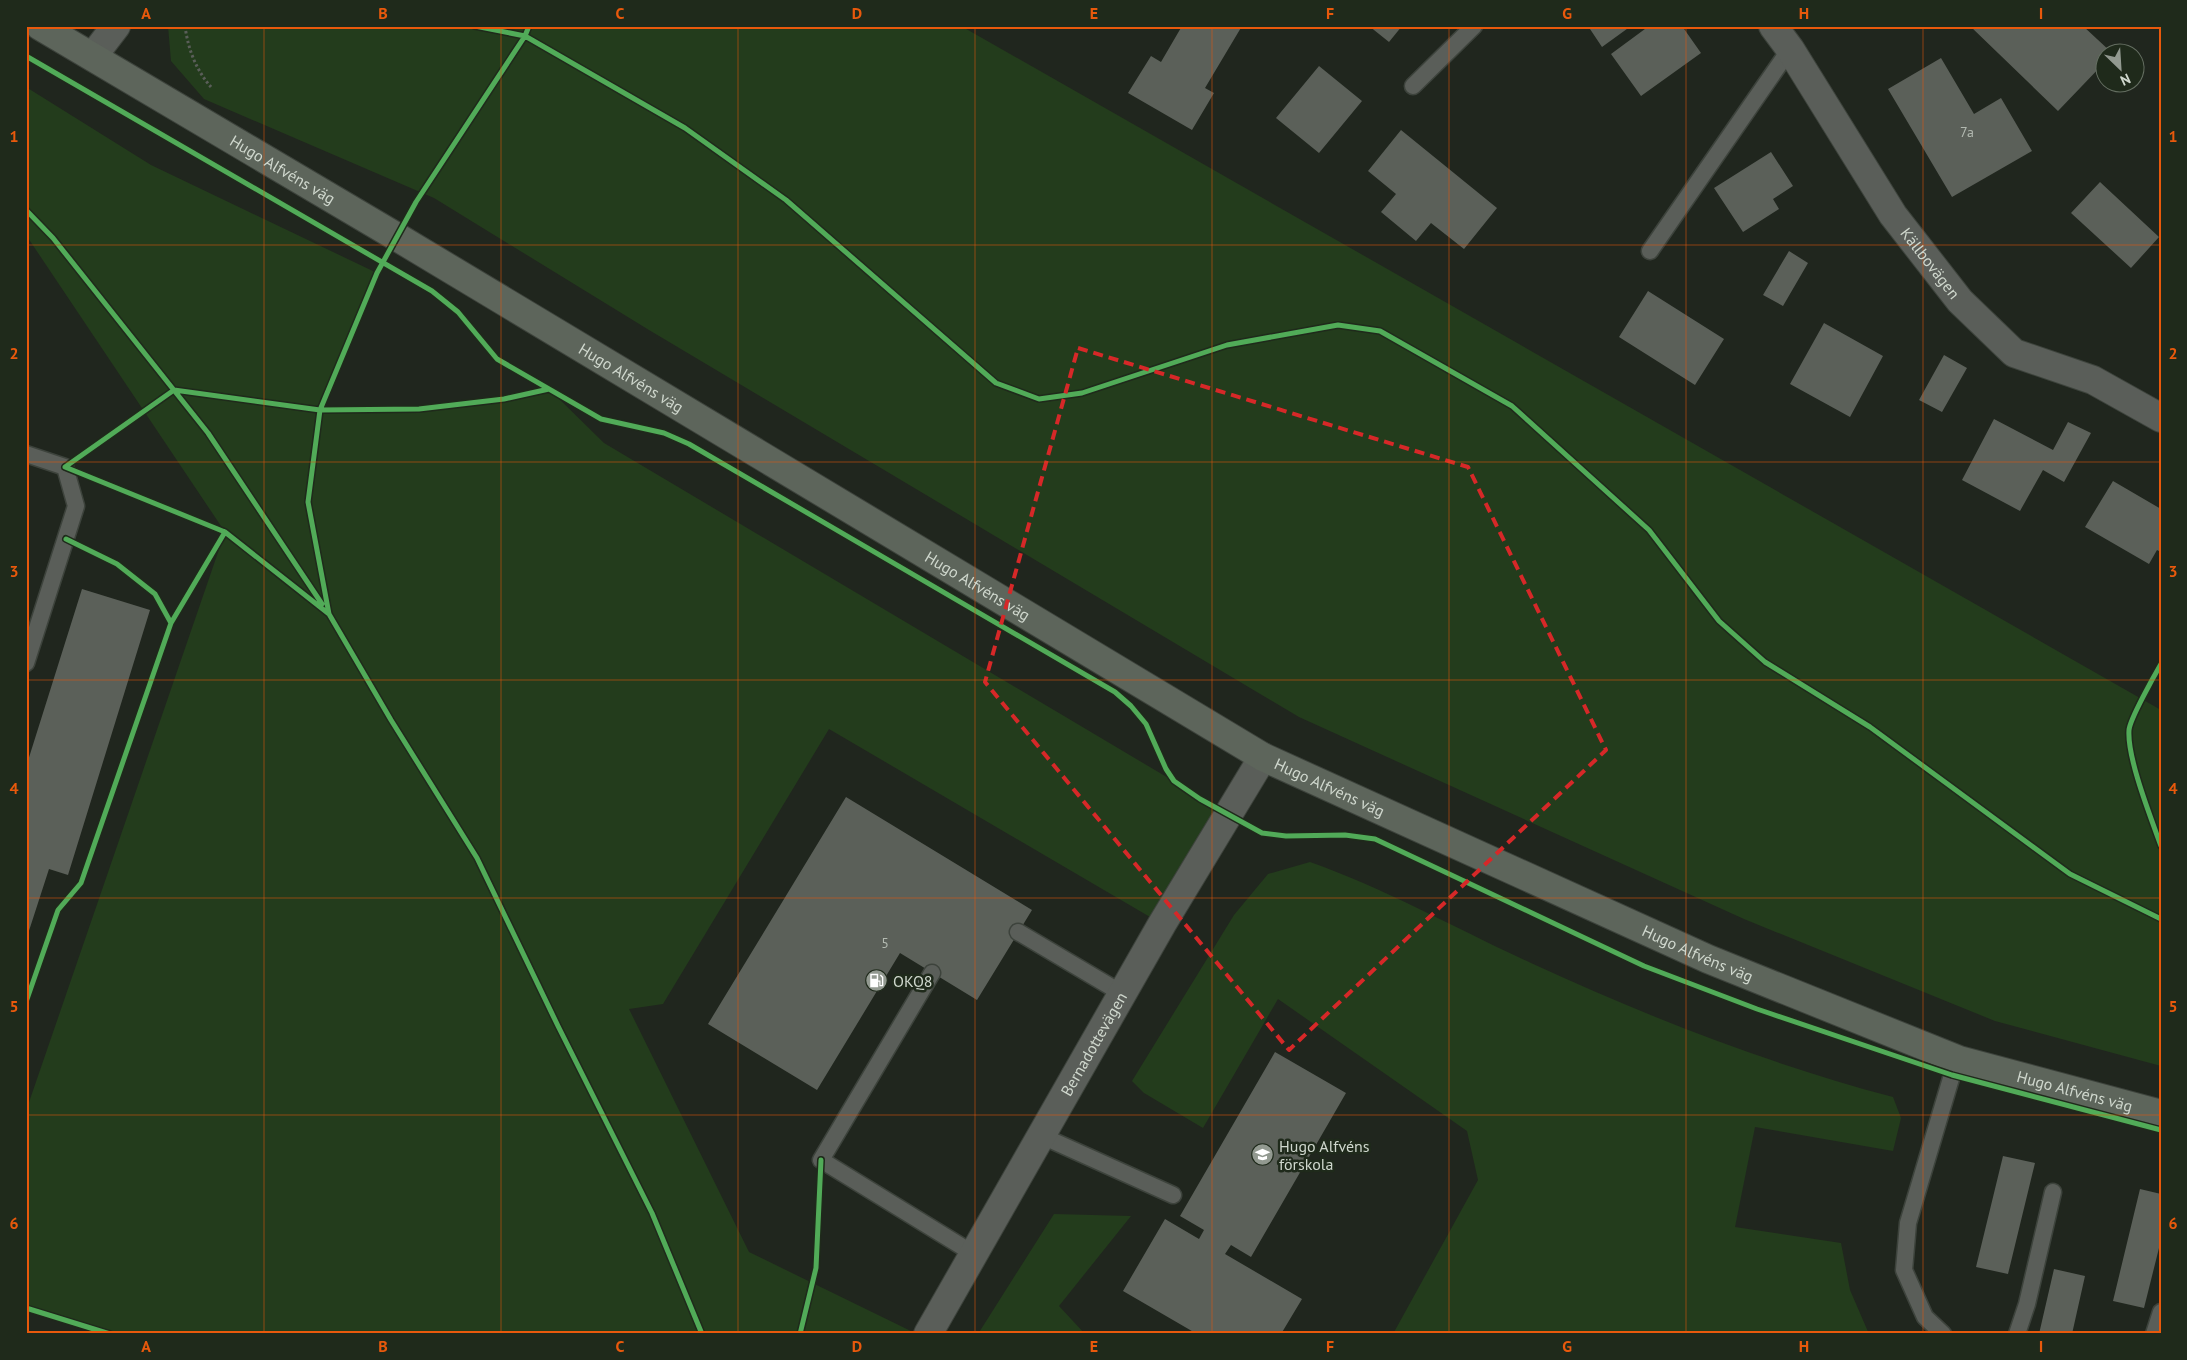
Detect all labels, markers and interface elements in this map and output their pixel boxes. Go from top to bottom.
text: A [141,3,151,23]
text: B [378,3,388,23]
text: C [616,3,625,23]
text: D [852,3,862,23]
text: E [1090,3,1098,23]
text: F [1326,3,1334,23]
text: G [1562,3,1572,23]
text: H [1799,3,1809,23]
text: I [2039,3,2043,23]
north arrow [2094,42,2144,92]
text: N [2118,70,2133,90]
house number: 7a [1960,123,1974,141]
text: 1 [9,126,19,146]
text: 1 [2168,126,2178,146]
street label: Hugo Alfvéns väg [226,131,339,208]
street label: Källbovägen [1896,223,1965,303]
street label: Hugo Alfvéns väg [575,338,687,417]
text: 2 [9,343,19,363]
text: 2 [2168,343,2178,363]
street label: Hugo Alfvéns väg [922,546,1034,625]
text: 3 [9,561,19,581]
text: 3 [2168,561,2178,581]
street label: Hugo Alfvéns väg [1271,754,1388,821]
text: 4 [9,778,19,798]
text: 4 [2168,778,2178,798]
street label: Hugo Alfvéns väg [1639,921,1756,986]
house number: 5 [881,934,889,952]
fuel station icon: OKQ8 [865,969,889,993]
place label: OKQ8 [893,971,933,991]
street label: Bernadottevägen [1056,988,1131,1099]
text: 5 [9,996,19,1016]
text: 5 [2168,996,2178,1016]
street label: Hugo Alfvéns väg [2015,1066,2135,1116]
place label: Hugo Alfvéns förskola [1279,1136,1370,1174]
school or university icon: Hugo Alfvéns förskola [1251,1143,1275,1167]
text: 6 [9,1213,19,1233]
text: 6 [2168,1213,2178,1233]
text: A [141,1336,151,1356]
text: B [378,1336,388,1356]
text: C [616,1336,625,1356]
text: D [852,1336,862,1356]
text: E [1090,1336,1098,1356]
text: F [1326,1336,1334,1356]
text: G [1562,1336,1572,1356]
text: H [1799,1336,1809,1356]
text: I [2039,1336,2043,1356]

